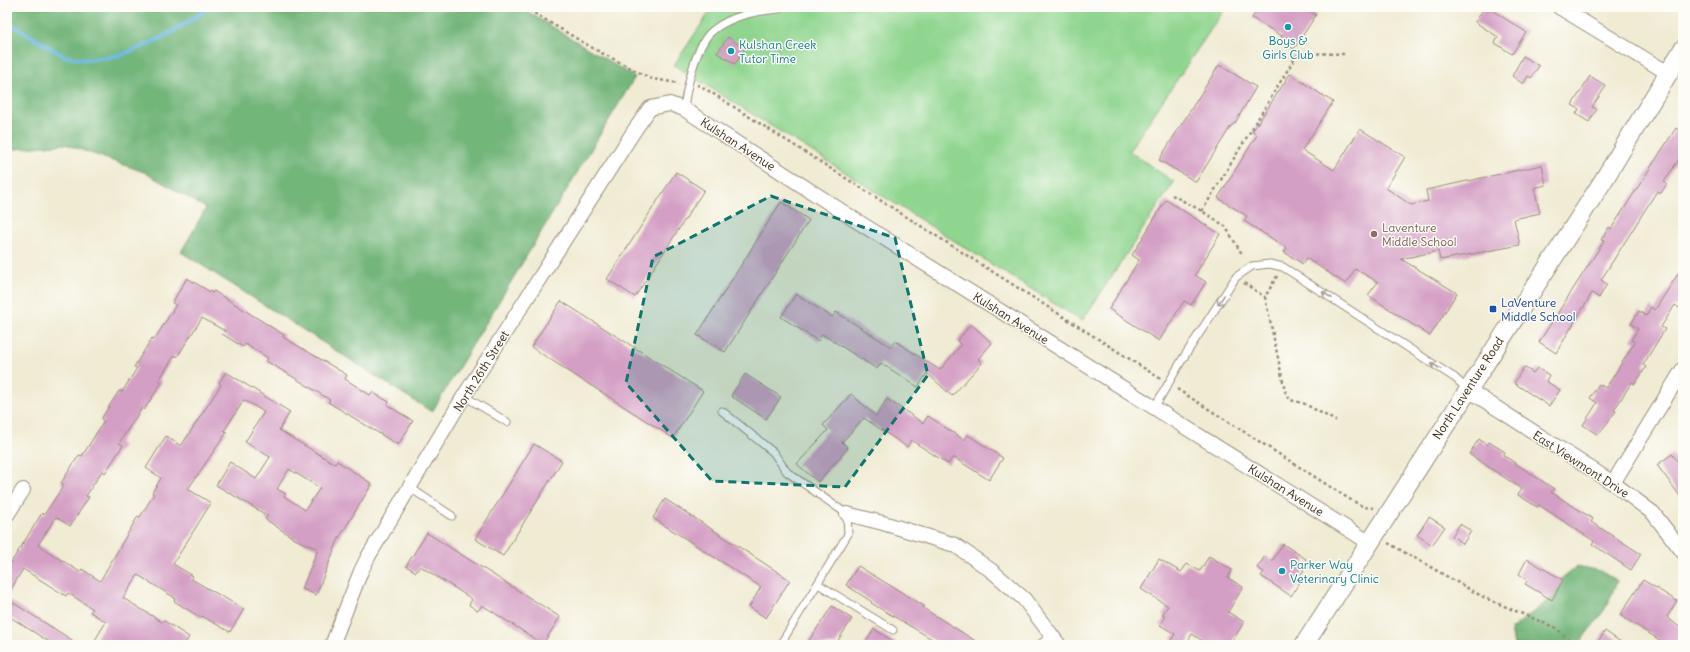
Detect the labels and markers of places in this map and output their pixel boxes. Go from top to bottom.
marker: Boys & Girls Club [1283,22,1293,32]
place label: Boys & Girls Club [1262,33,1314,62]
place label: Kulshan Creek Tutor Time [739,37,816,66]
marker: Kulshan Creek Tutor Time [726,46,736,56]
place label: Laventure Middle School [1382,220,1456,249]
marker: Laventure Middle School [1369,229,1379,239]
place label: LaVenture Middle School [1501,295,1575,324]
marker: LaVenture Middle School [1488,304,1498,314]
place label: Parker Way Veterinary Clinic [1290,557,1379,586]
marker: Parker Way Veterinary Clinic [1277,566,1287,576]

